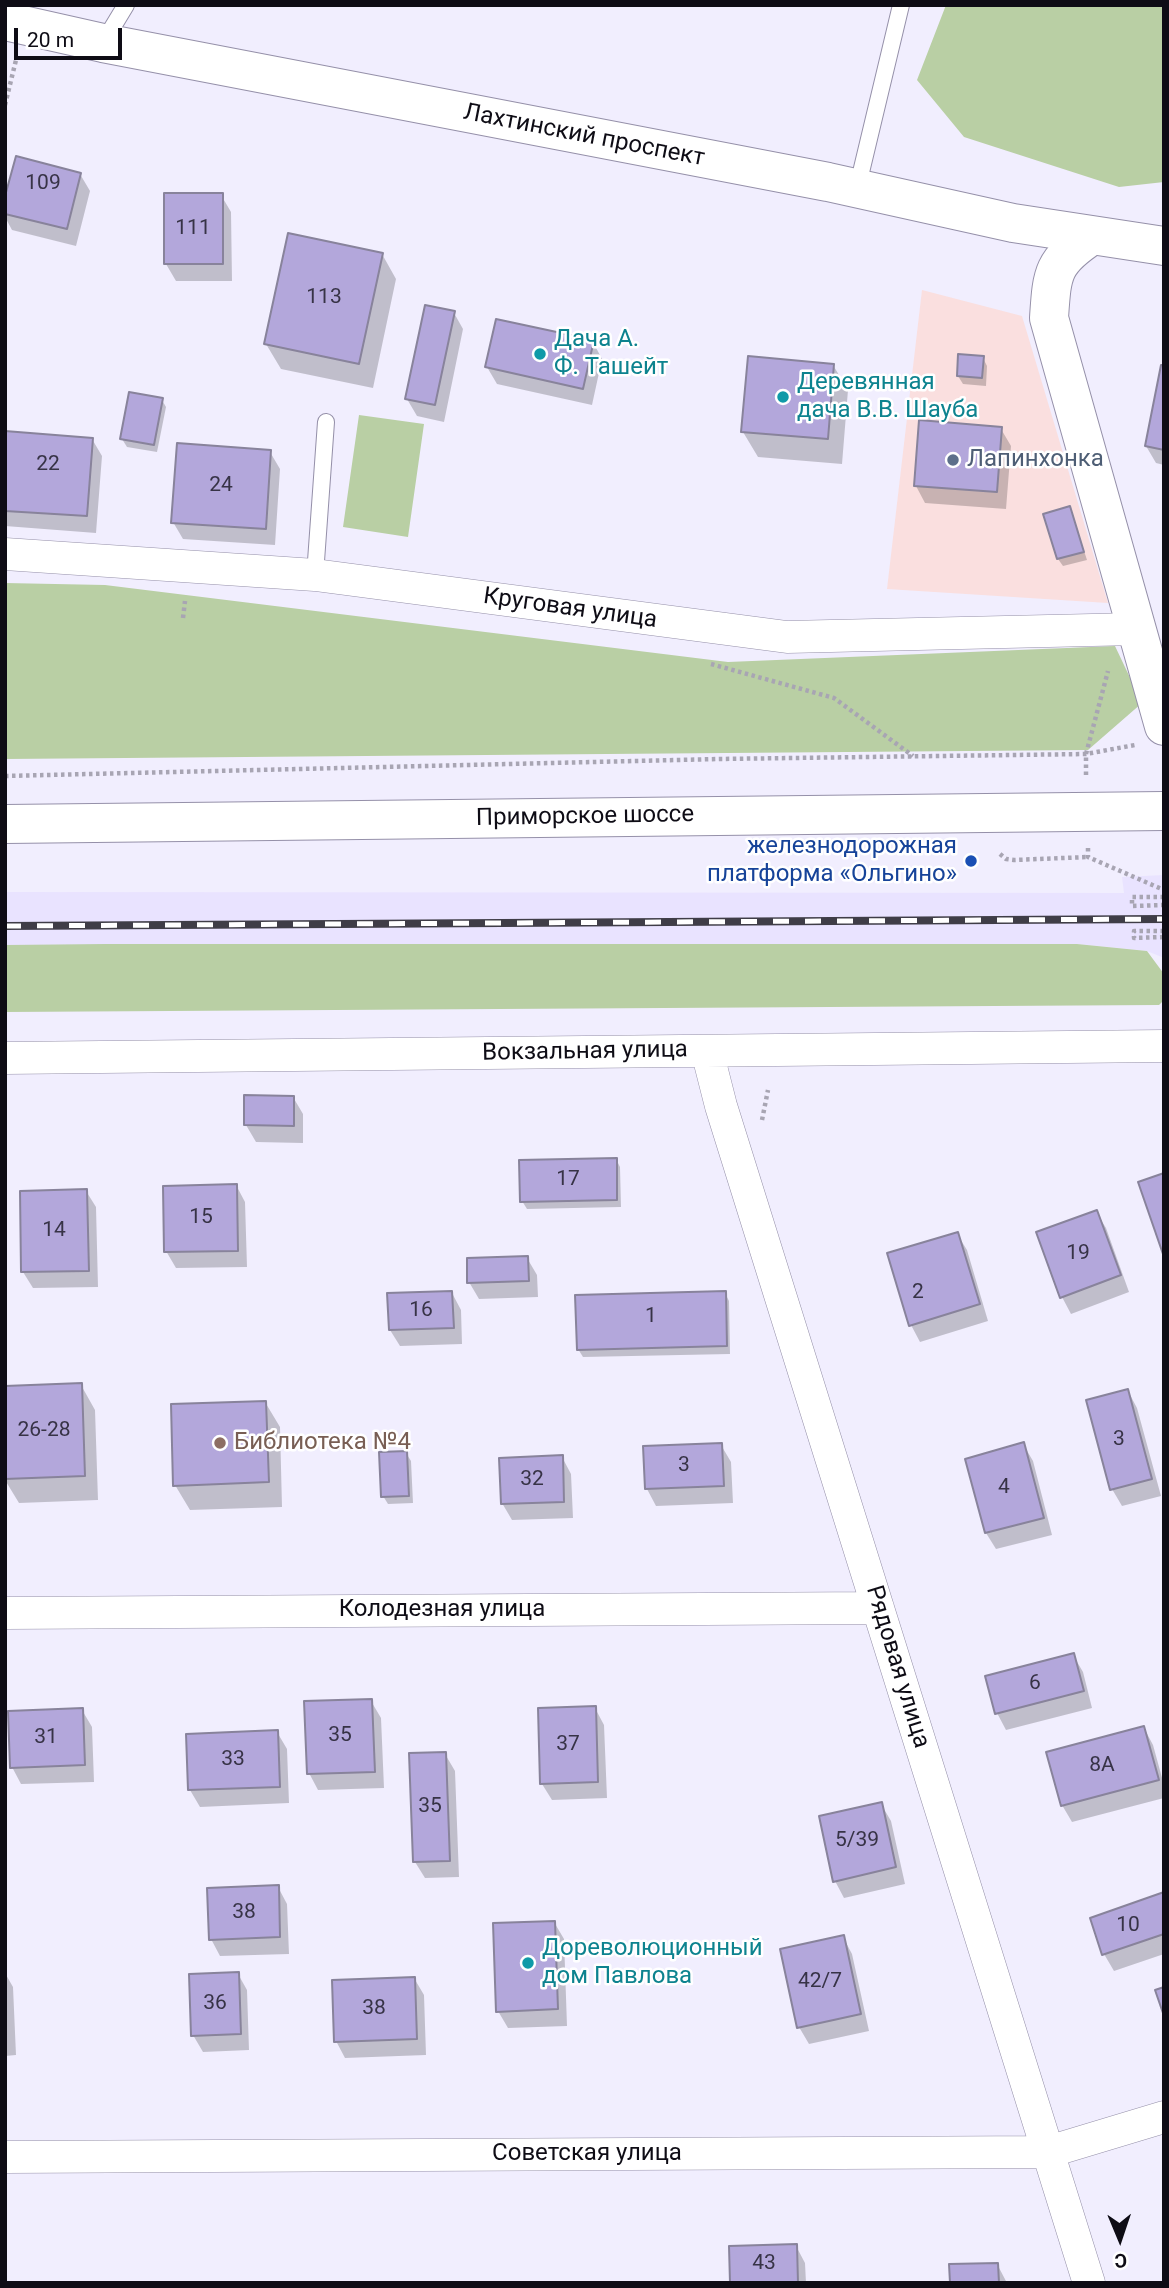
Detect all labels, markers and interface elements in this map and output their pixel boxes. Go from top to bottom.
scale bar [18,14,126,58]
text: 20 m [27,28,74,52]
street label: Лахтинский проспект [461,98,707,174]
house number: 109 [25,171,61,197]
house number: 111 [175,216,211,242]
house number: 113 [306,285,342,311]
place label: Дача А. Ф. Ташейт [554,326,668,382]
marker: Дача А. Ф. Ташейт [532,346,548,362]
place label: Деревянная дача В.В. Шауба [797,369,978,425]
marker: Деревянная дача В.В. Шауба [775,389,791,405]
place label: Лапинхонка [967,446,1104,474]
house number: 22 [36,452,60,478]
marker: Лапинхонка [945,452,961,468]
house number: 24 [209,473,233,499]
street label: Круговая улица [481,583,659,635]
street label: Приморское шоссе [476,801,694,833]
place label: железнодорожная платформа «Ольгино» [707,833,957,889]
marker: железнодорожная платформа «Ольгино» [963,853,979,869]
street label: Вокзальная улица [482,1036,688,1068]
house number: 17 [556,1167,580,1193]
house number: 15 [189,1205,213,1231]
house number: 14 [42,1218,66,1244]
house number: 19 [1066,1241,1090,1267]
house number: 2 [912,1280,924,1306]
house number: 16 [409,1298,433,1324]
house number: 1 [645,1304,657,1330]
house number: 26-28 [17,1418,71,1444]
house number: 3 [1113,1427,1125,1453]
place label: Библиотека №4 [234,1429,411,1457]
marker: Библиотека №4 [212,1435,228,1451]
house number: 3 [678,1453,690,1479]
house number: 32 [520,1467,544,1493]
house number: 4 [998,1475,1010,1501]
street label: Рядовая улица [859,1582,935,1752]
street label: Колодезная улица [339,1596,545,1624]
house number: 6 [1029,1671,1041,1697]
house number: 35 [328,1723,352,1749]
house number: 31 [34,1725,58,1751]
house number: 37 [556,1732,580,1758]
house number: 33 [221,1747,245,1773]
house number: 8А [1089,1753,1115,1779]
house number: 35 [418,1794,442,1820]
house number: 5/39 [835,1828,879,1854]
house number: 38 [232,1900,256,1926]
house number: 10 [1116,1913,1140,1939]
place label: Дореволюционный дом Павлова [542,1935,763,1991]
marker: Дореволюционный дом Павлова [520,1955,536,1971]
house number: 42/7 [798,1969,842,1995]
house number: 36 [203,1991,227,2017]
house number: 38 [362,1996,386,2022]
street label: Советская улица [492,2140,682,2168]
north arrow [1085,2204,1155,2274]
text: С [1114,2249,1127,2272]
house number: 43 [752,2251,776,2277]

